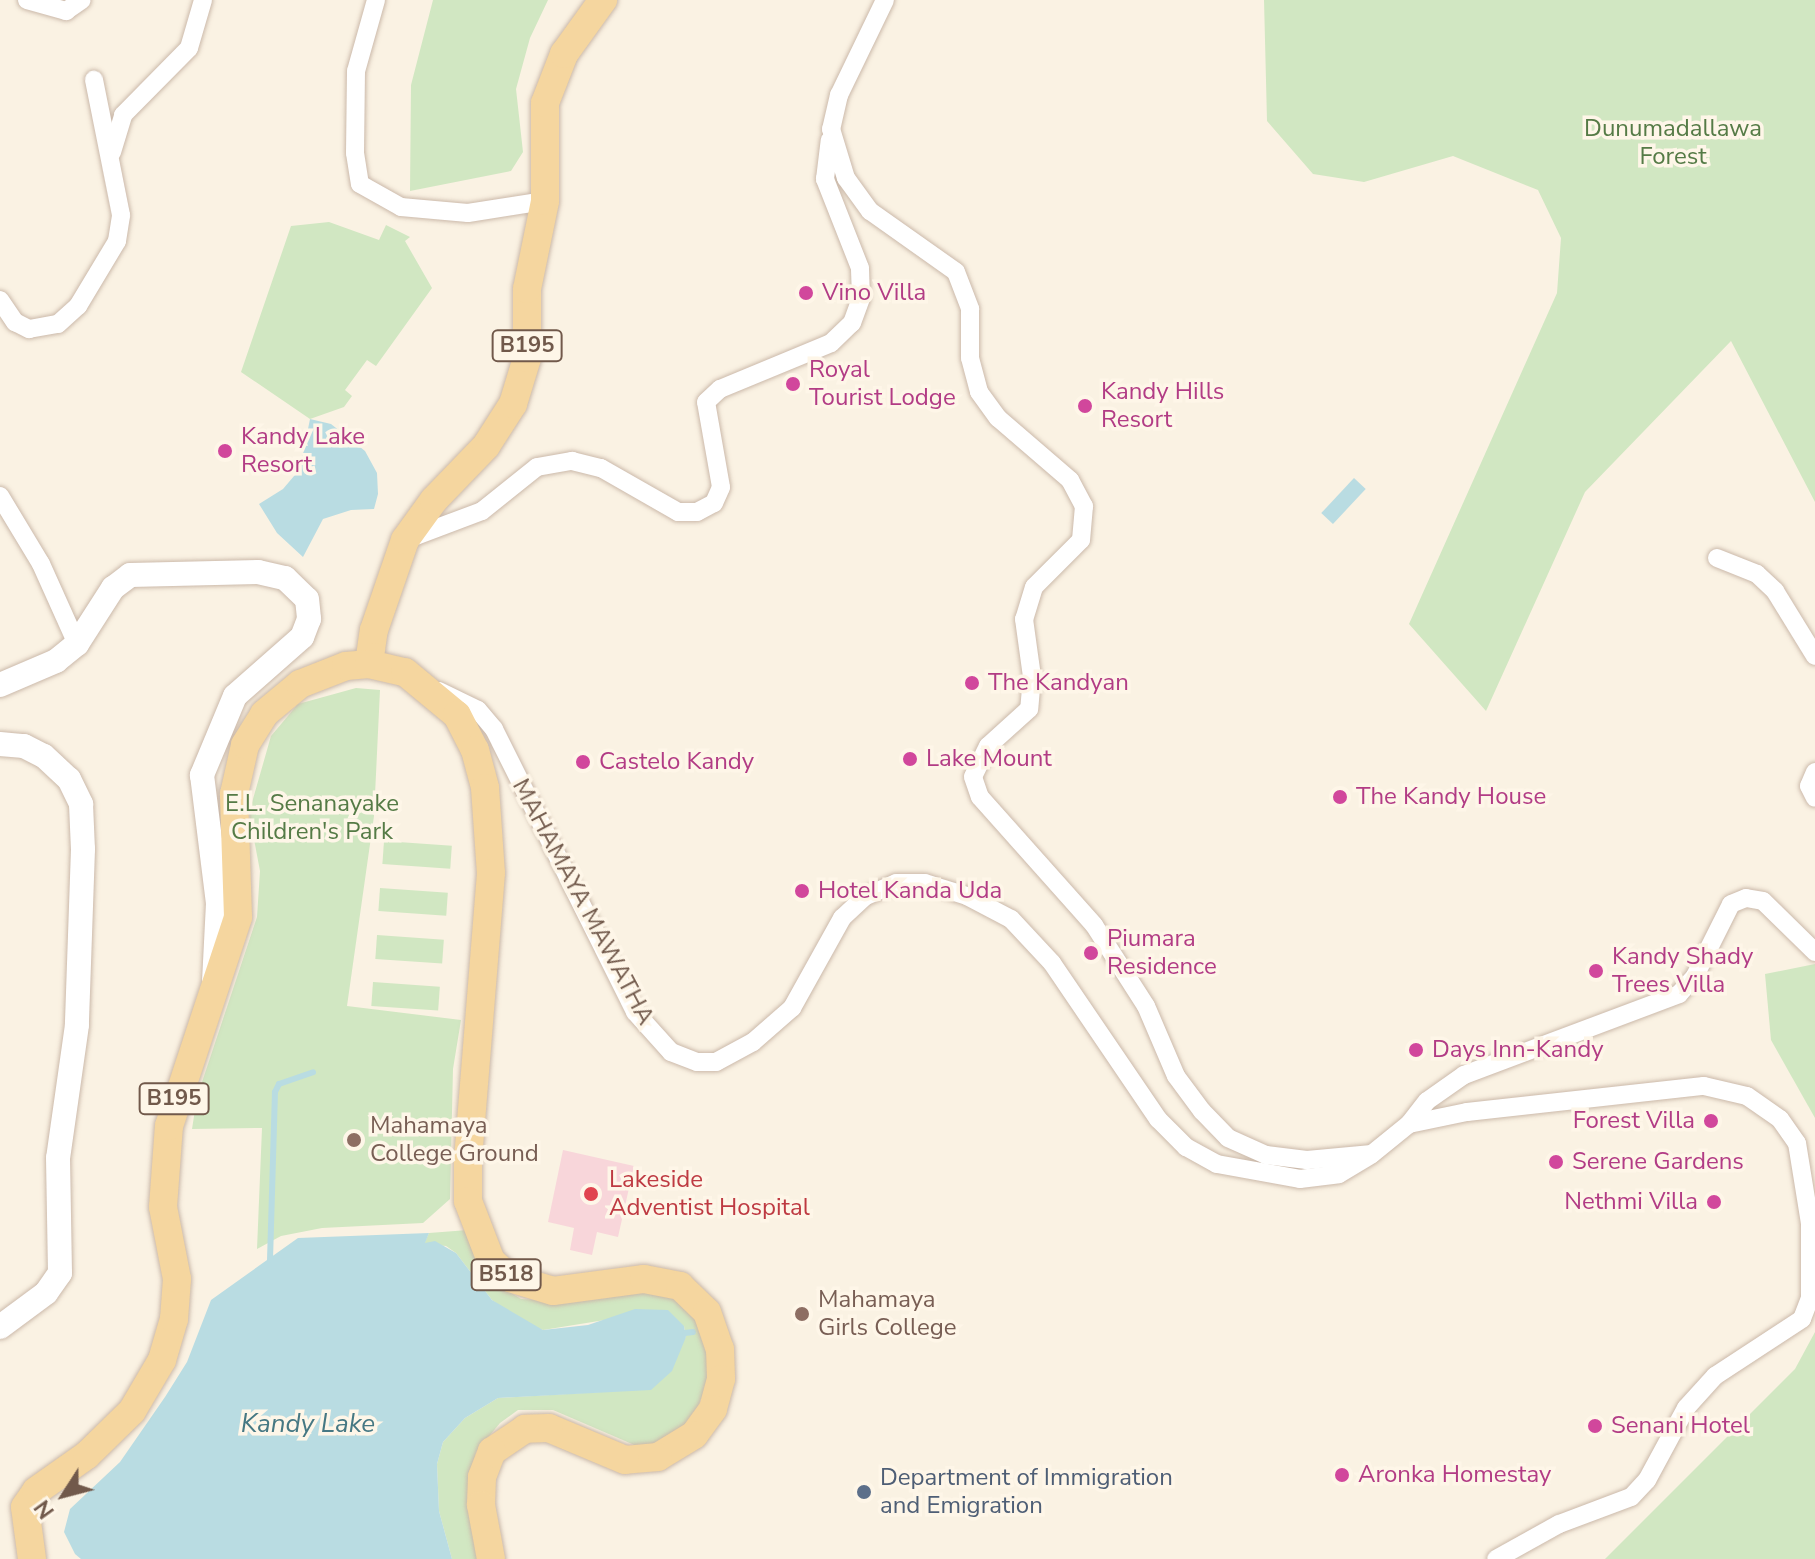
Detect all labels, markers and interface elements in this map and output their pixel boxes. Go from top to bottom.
park label: Dunumadallawa Forest [1584,115,1762,171]
place label: Vino Villa [822,279,926,307]
marker: Vino Villa [797,284,815,302]
road number: B195 [491,328,563,364]
place label: Royal Tourist Lodge [809,356,956,412]
marker: Royal Tourist Lodge [784,375,802,393]
place label: Kandy Hills Resort [1101,378,1224,434]
marker: Kandy Hills Resort [1076,397,1094,415]
place label: Kandy Lake Resort [241,423,365,479]
marker: Kandy Lake Resort [216,442,234,460]
place label: The Kandyan [988,669,1129,697]
marker: The Kandyan [963,674,981,692]
place label: Lake Mount [926,745,1052,773]
place label: Castelo Kandy [599,748,754,776]
marker: Lake Mount [901,750,919,768]
marker: Castelo Kandy [574,753,592,771]
street label: MAHAMAYA MAWATHA [506,774,660,1030]
place label: The Kandy House [1356,783,1546,811]
marker: The Kandy House [1331,788,1349,806]
park label: E.L. Senanayake Children's Park [225,790,399,846]
place label: Hotel Kanda Uda [818,877,1002,905]
marker: Hotel Kanda Uda [793,882,811,900]
place label: Piumara Residence [1107,925,1217,981]
place label: Kandy Shady Trees Villa [1612,943,1753,999]
marker: Piumara Residence [1082,944,1100,962]
marker: Kandy Shady Trees Villa [1587,962,1605,980]
place label: Days Inn-Kandy [1432,1036,1603,1064]
marker: Days Inn-Kandy [1407,1041,1425,1059]
road number: B195 [138,1081,210,1117]
place label: Forest Villa [1573,1107,1695,1135]
place label: Mahamaya College Ground [370,1112,539,1168]
marker: Forest Villa [1702,1112,1720,1130]
marker: Mahamaya College Ground [345,1131,363,1149]
place label: Serene Gardens [1572,1148,1744,1176]
marker: Serene Gardens [1547,1153,1565,1171]
place label: Lakeside Adventist Hospital [609,1166,810,1222]
marker: Lakeside Adventist Hospital [580,1183,602,1205]
place label: Nethmi Villa [1564,1188,1698,1216]
marker: Nethmi Villa [1705,1193,1723,1211]
road number: B518 [470,1257,542,1293]
place label: Mahamaya Girls College [818,1286,957,1342]
marker: Mahamaya Girls College [793,1305,811,1323]
water label: Kandy Lake [241,1408,375,1440]
place label: Senani Hotel [1611,1412,1750,1440]
marker: Senani Hotel [1586,1417,1604,1435]
north arrow [24,1455,104,1535]
place label: Aronka Homestay [1358,1461,1551,1489]
place label: Department of Immigration and Emigration [880,1464,1173,1520]
marker: Aronka Homestay [1333,1466,1351,1484]
marker: Department of Immigration and Emigration [855,1483,873,1501]
text: N [28,1494,62,1525]

